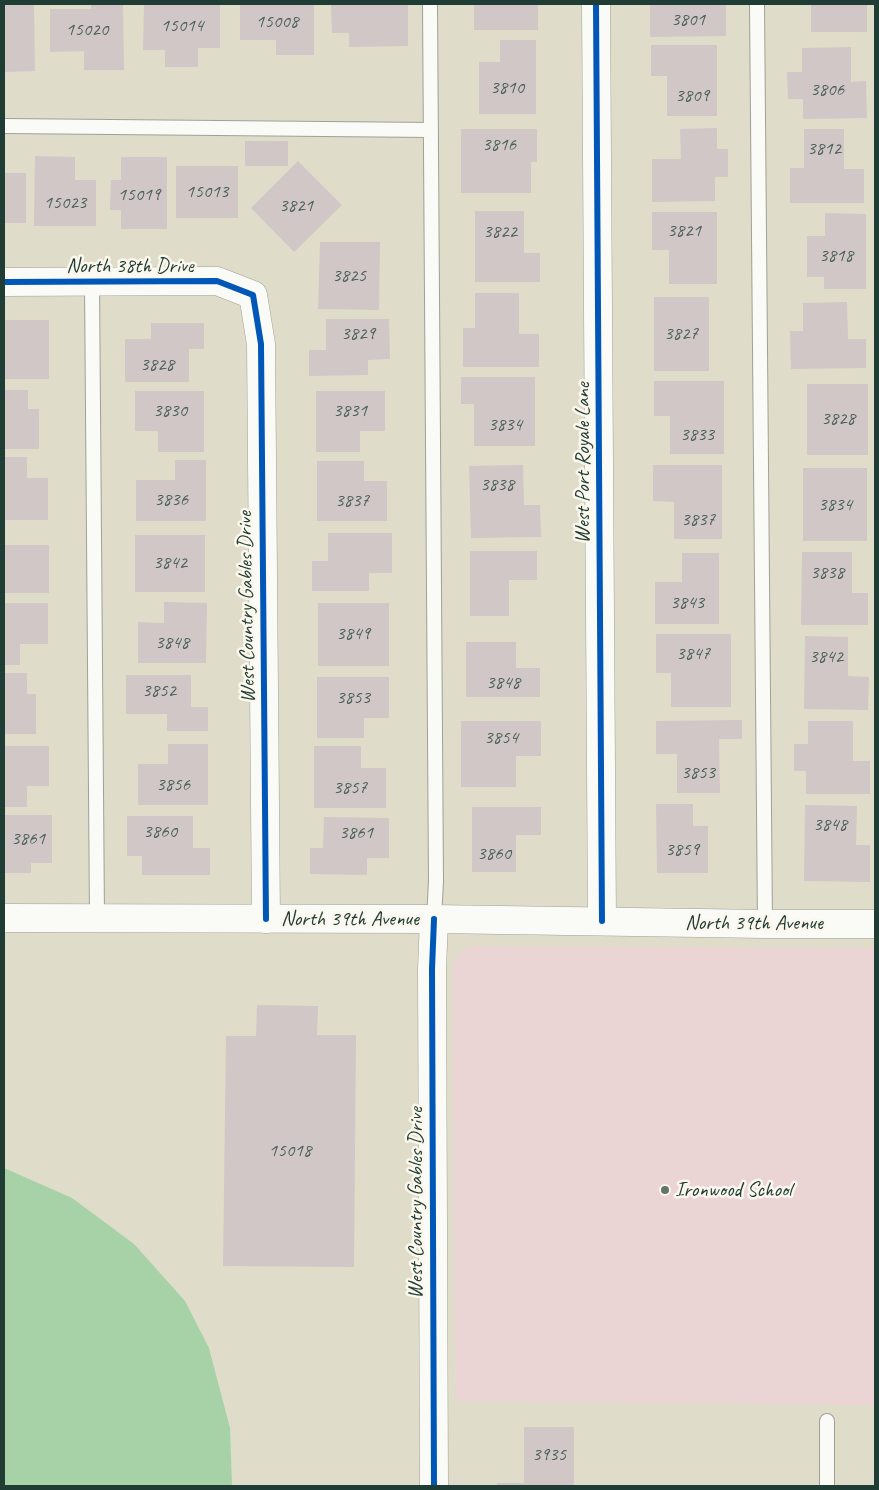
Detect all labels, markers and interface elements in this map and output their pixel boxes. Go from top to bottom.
house number: 3801 [671,9,705,31]
house number: 15008 [256,11,298,33]
house number: 15014 [161,15,203,37]
house number: 15020 [66,19,108,41]
house number: 3810 [490,77,524,99]
house number: 3806 [810,79,844,101]
house number: 3809 [675,85,709,107]
house number: 3816 [482,134,516,156]
house number: 3812 [807,138,841,160]
house number: 15013 [186,181,228,203]
house number: 15019 [118,184,160,206]
house number: 15023 [44,192,86,214]
house number: 3821 [279,195,313,217]
house number: 3821 [667,220,701,242]
house number: 3822 [483,221,517,243]
house number: 3818 [819,245,853,267]
street label: North 38th Drive [66,253,194,279]
house number: 3825 [332,265,366,287]
house number: 3829 [341,323,375,345]
house number: 3827 [664,323,698,345]
house number: 3828 [140,354,174,376]
street label: West Port Royale Lane [570,382,596,544]
house number: 3830 [153,400,187,422]
house number: 3831 [333,400,367,422]
house number: 3828 [821,408,855,430]
house number: 3834 [488,414,522,436]
house number: 3833 [680,424,714,446]
house number: 3838 [480,474,514,496]
house number: 3836 [154,489,188,511]
house number: 3837 [335,490,369,512]
house number: 3834 [818,494,852,516]
house number: 3837 [681,509,715,531]
street label: West Country Gables Drive [233,511,261,703]
house number: 3842 [153,552,187,574]
house number: 3838 [810,562,844,584]
house number: 3843 [670,592,704,614]
house number: 3849 [336,623,370,645]
house number: 3848 [155,632,189,654]
house number: 3847 [676,643,710,665]
house number: 3842 [809,646,843,668]
house number: 3848 [486,672,520,694]
house number: 3852 [142,680,176,702]
house number: 3853 [336,687,370,709]
house number: 3854 [484,727,518,749]
house number: 3853 [681,762,715,784]
house number: 3856 [156,774,190,796]
house number: 3857 [333,777,367,799]
house number: 3848 [813,814,847,836]
house number: 3860 [143,821,177,843]
house number: 3861 [339,822,373,844]
house number: 3861 [11,828,45,850]
house number: 3859 [665,839,699,861]
house number: 3860 [477,843,511,865]
street label: North 39th Avenue [281,906,419,932]
street label: North 39th Avenue [685,910,823,936]
street label: West Country Gables Drive [403,1107,429,1299]
house number: 15018 [269,1140,311,1162]
place label: Ironwood School [675,1177,792,1203]
marker: Ironwood School [659,1184,671,1196]
house number: 3935 [532,1444,566,1466]

